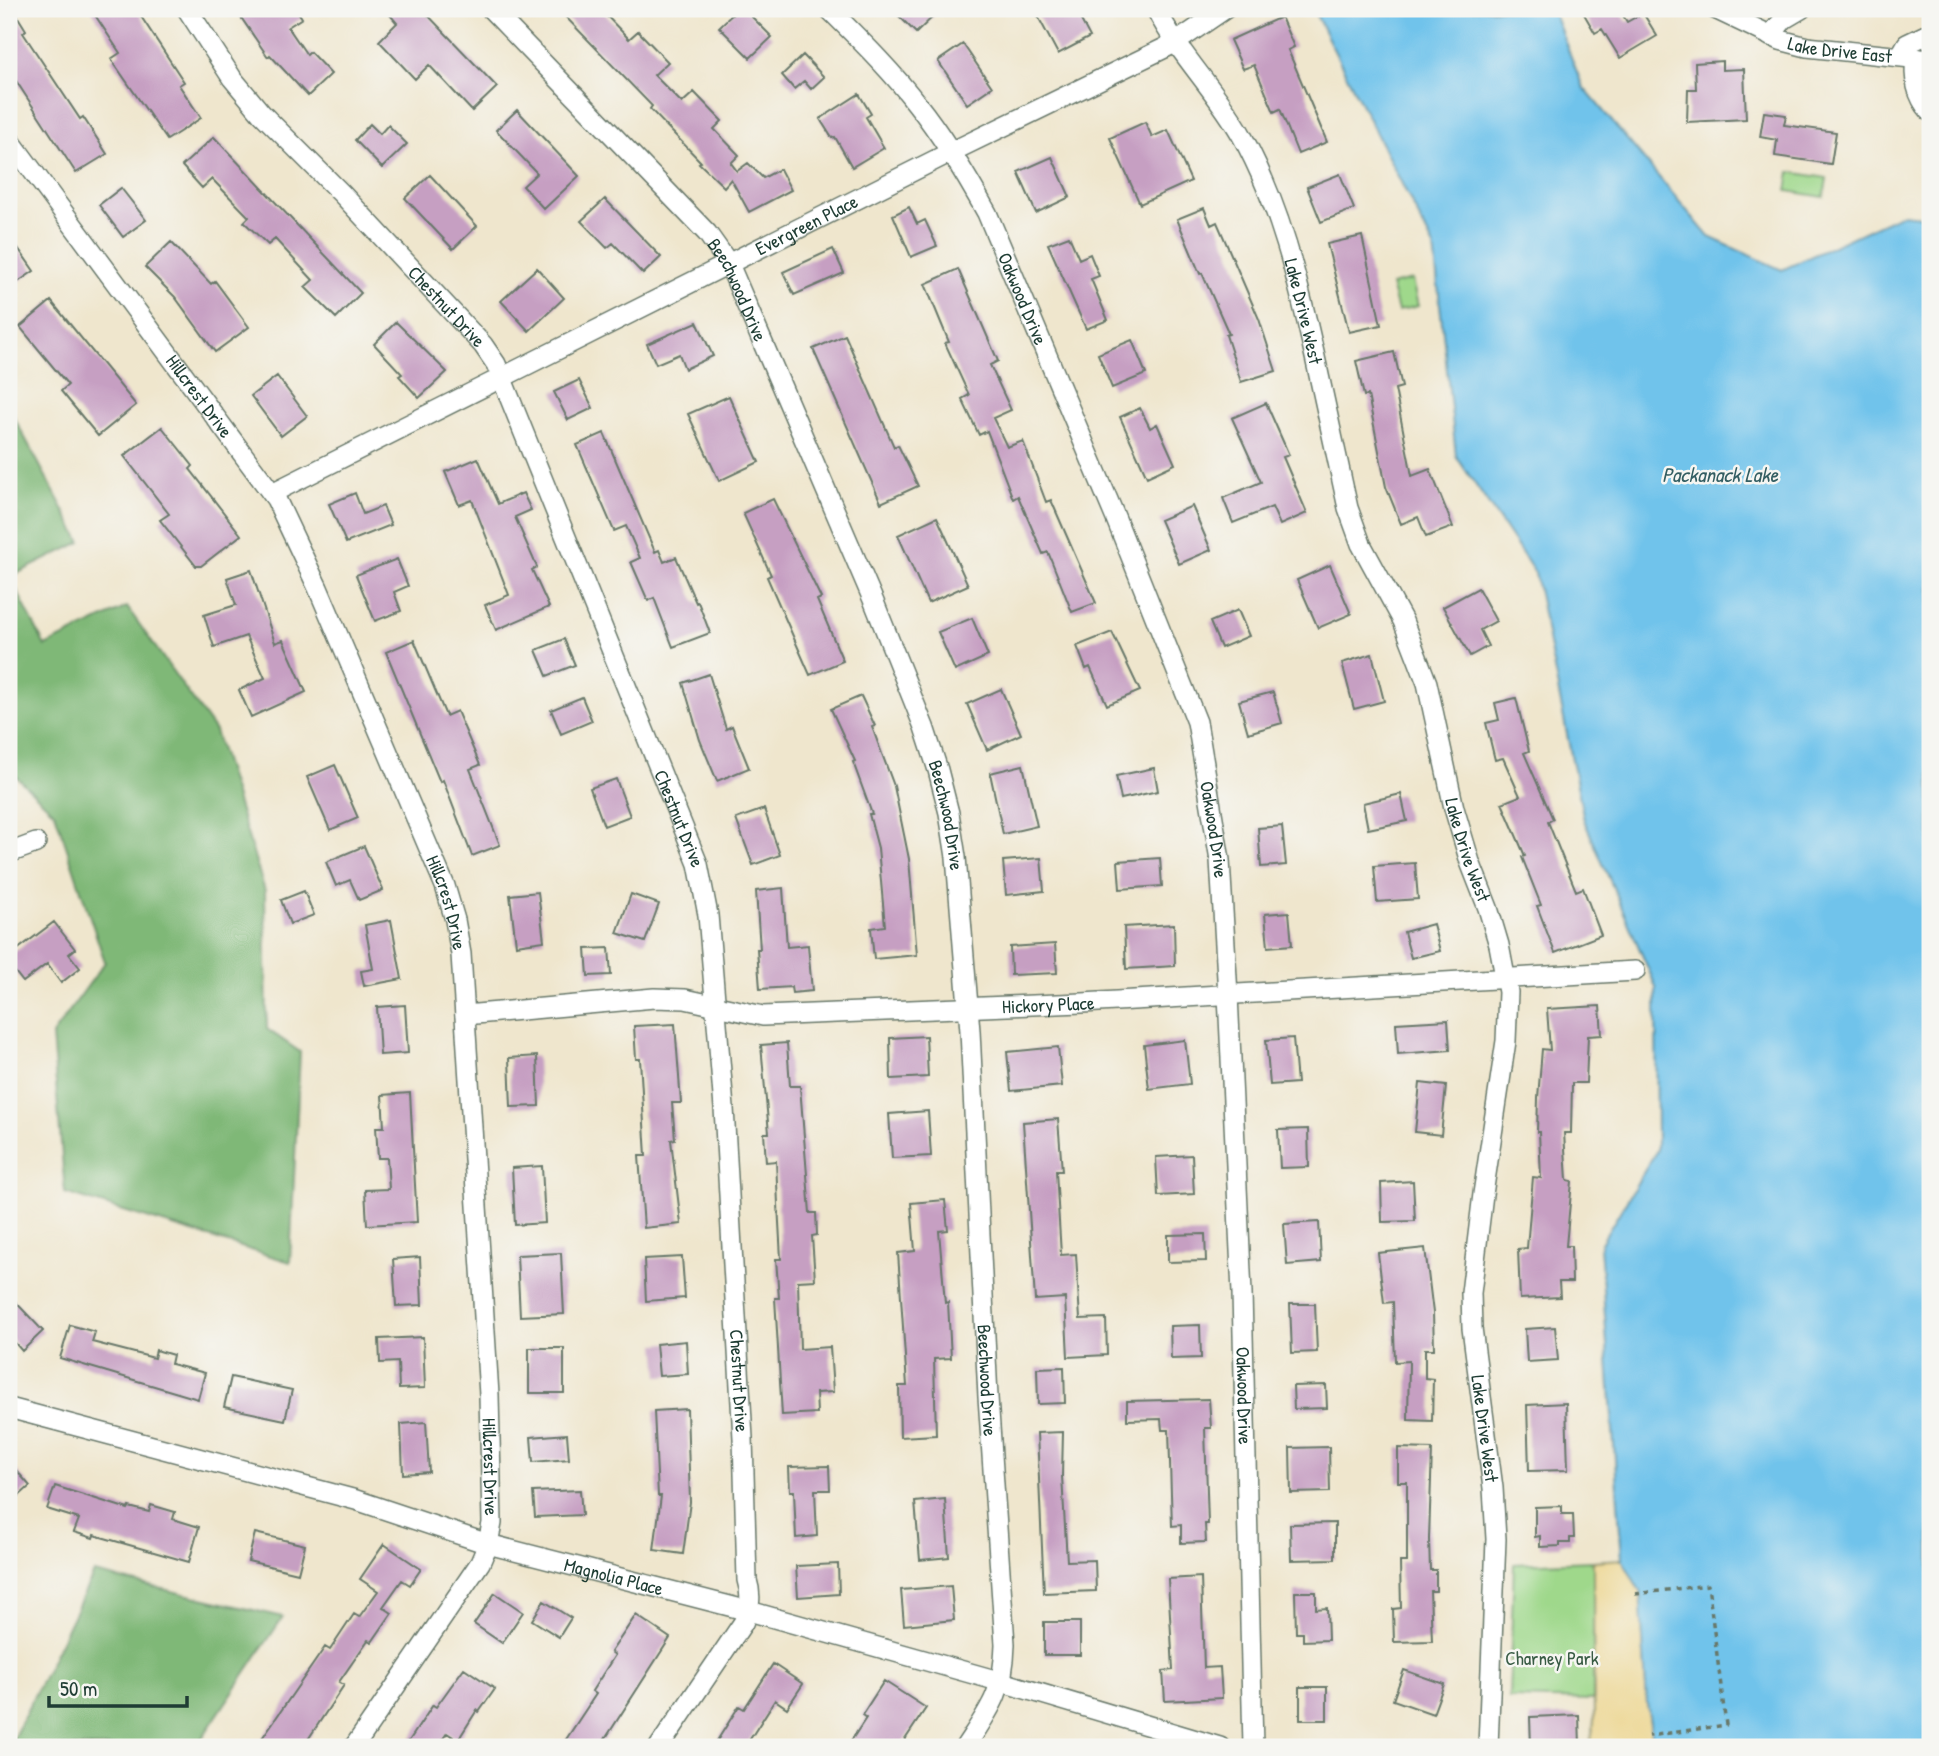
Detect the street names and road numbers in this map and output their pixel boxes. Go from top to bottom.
street label: Lake Drive East [1785,30,1894,69]
street label: Evergreen Place [751,188,862,261]
street label: Beechwood Drive [702,233,774,346]
street label: Oakwood Drive [992,248,1054,349]
street label: Lake Drive West [1278,255,1329,367]
street label: Chestnut Drive [402,260,492,353]
street label: Hillcrest Drive [160,349,239,443]
street label: Beechwood Drive [923,757,970,872]
street label: Chestnut Drive [648,766,711,871]
street label: Oakwood Drive [1194,779,1234,879]
street label: Lake Drive West [1439,796,1497,906]
street label: Hillcrest Drive [420,851,473,952]
street label: Hickory Place [1001,989,1096,1019]
street label: Beechwood Drive [971,1324,1004,1437]
street label: Chestnut Drive [724,1329,756,1433]
street label: Oakwood Drive [1230,1346,1259,1445]
street label: Lake Drive West [1465,1373,1505,1484]
street label: Hillcrest Drive [477,1417,505,1516]
street label: Magnolia Place [562,1551,666,1602]

